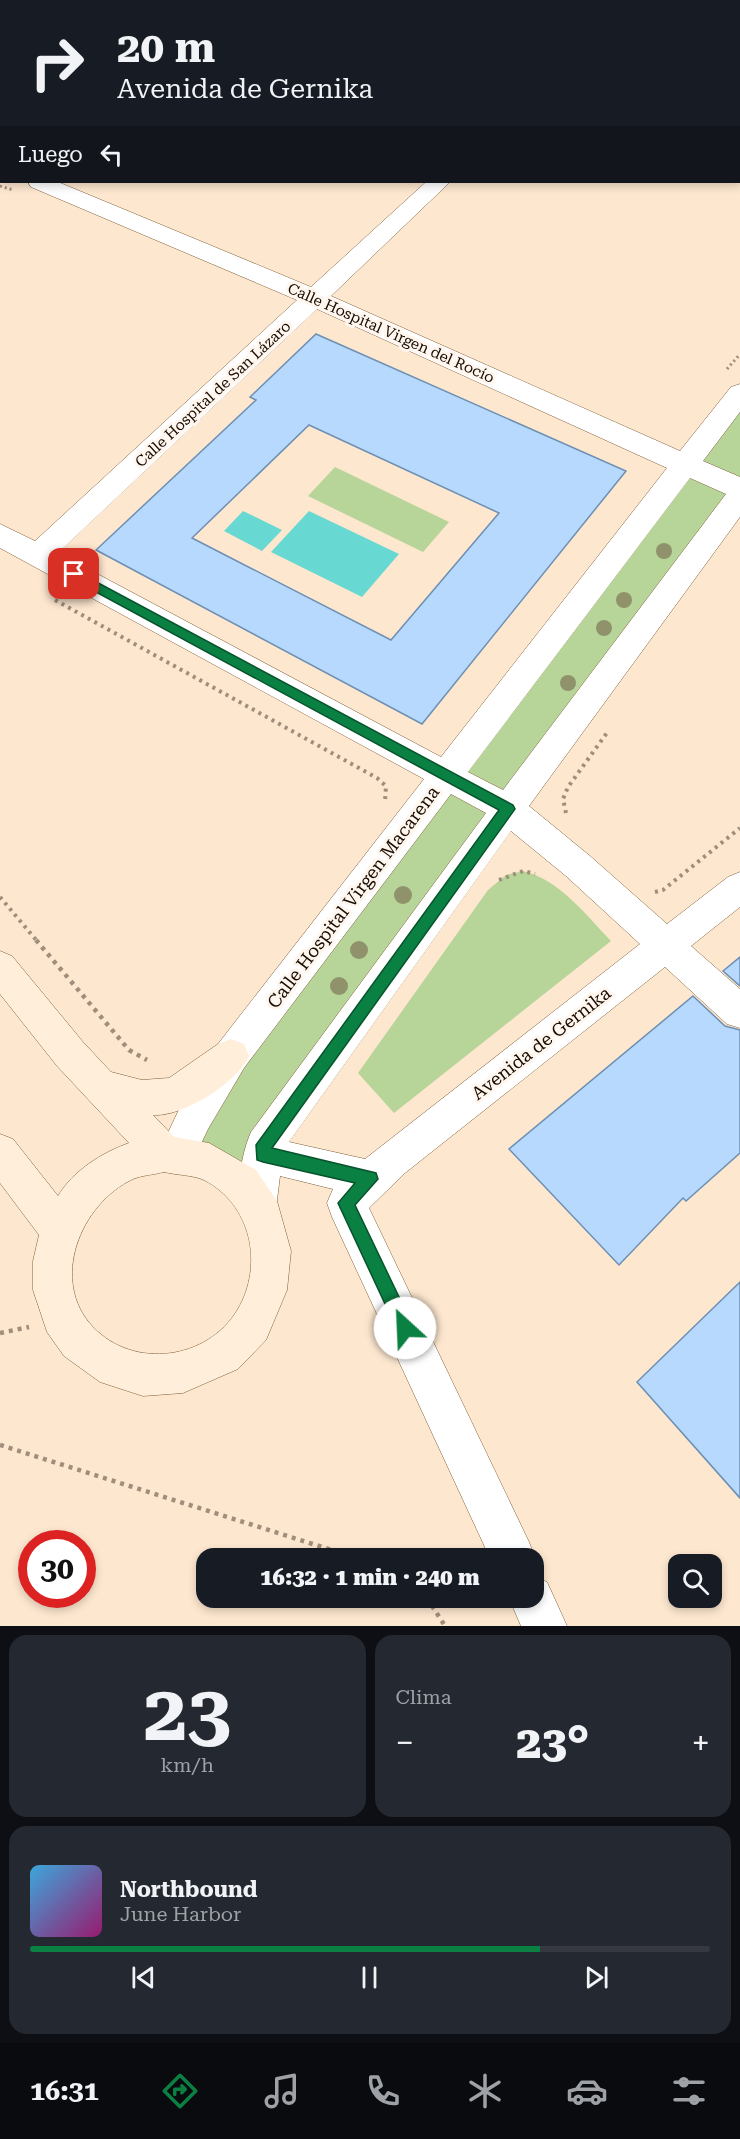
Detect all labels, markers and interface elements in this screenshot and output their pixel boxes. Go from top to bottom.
text: 20 m [117,23,215,72]
icon: right [18,24,96,102]
text: Avenida de Gernika [117,73,373,105]
icon: left [95,138,128,171]
text: Luego [18,142,83,167]
street label: Calle Hospital Virgen del Rocío [285,279,497,387]
street label: Calle Hospital de San Lázaro [131,317,295,471]
pin [48,548,99,599]
icon: arrive [57,557,90,590]
street label: Calle Hospital Virgen Macarena [263,782,444,1012]
street label: Avenida de Gernika [467,982,615,1104]
position arrow [373,1296,437,1360]
speed limit sign: 30 [18,1530,96,1608]
map controls [668,1554,722,1608]
button: search [668,1554,722,1608]
text: 16:32 · 1 min · 240 m [260,1565,480,1590]
text: 23 [144,1668,231,1759]
text: Clima [396,1685,451,1709]
text: 23° [516,1716,589,1769]
text: − [396,1723,414,1762]
text: + [692,1723,710,1762]
text: km/h [160,1753,214,1777]
text: Northbound [120,1877,258,1902]
text: June Harbor [120,1902,241,1926]
icon: previous [127,1961,160,1994]
icon: pause [353,1961,386,1994]
icon: next [580,1961,613,1994]
icon: directions [159,2070,201,2112]
icon: music [261,2070,303,2112]
icon: phone [362,2070,404,2112]
icon: climate [464,2070,506,2112]
icon: car [566,2070,608,2112]
icon: filters [668,2070,710,2112]
text: 16:31 [30,2075,99,2107]

